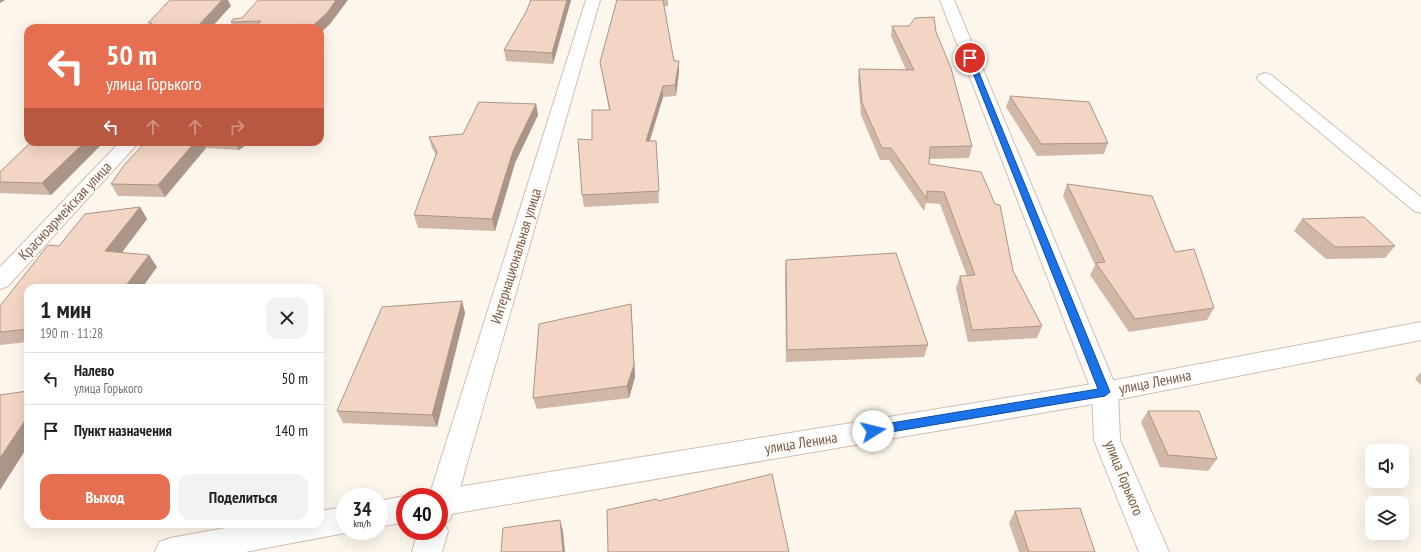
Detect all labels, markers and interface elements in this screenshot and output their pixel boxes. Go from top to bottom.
text: 50 m [106,36,157,73]
icon: left [40,40,92,92]
pin [953,41,987,75]
icon: arrive [959,47,981,69]
text: улица Горького [106,72,201,95]
icon: left [100,116,122,138]
icon: ahead [142,116,164,138]
icon: ahead [184,116,206,138]
icon: right [226,116,248,138]
street label: Красноармейская улица [14,157,115,264]
street label: Интернациональная улица [486,186,545,326]
text: 1 мин [40,294,91,325]
button: close [266,297,308,339]
text: 190 m · 11:28 [40,325,103,342]
text: Налево [74,361,114,380]
street label: улица Ленина [1117,365,1193,398]
icon: left [40,368,62,390]
text: 50 m [282,369,308,388]
text: улица Горького [74,380,143,397]
position arrow [852,410,894,452]
icon: arrive [40,420,62,442]
text: Пункт назначения [74,421,172,440]
text: 140 m [275,421,308,440]
street label: улица Ленина [763,427,839,458]
street label: улица Горького [1101,437,1148,518]
map controls [1365,444,1409,540]
button: sound [1365,444,1409,488]
button: Выход [40,474,170,520]
button: Поделиться [178,474,308,520]
speed limit sign: 40 [396,488,448,540]
text: 34 [352,496,372,522]
button: layers [1365,496,1409,540]
text: km/h [353,517,371,530]

